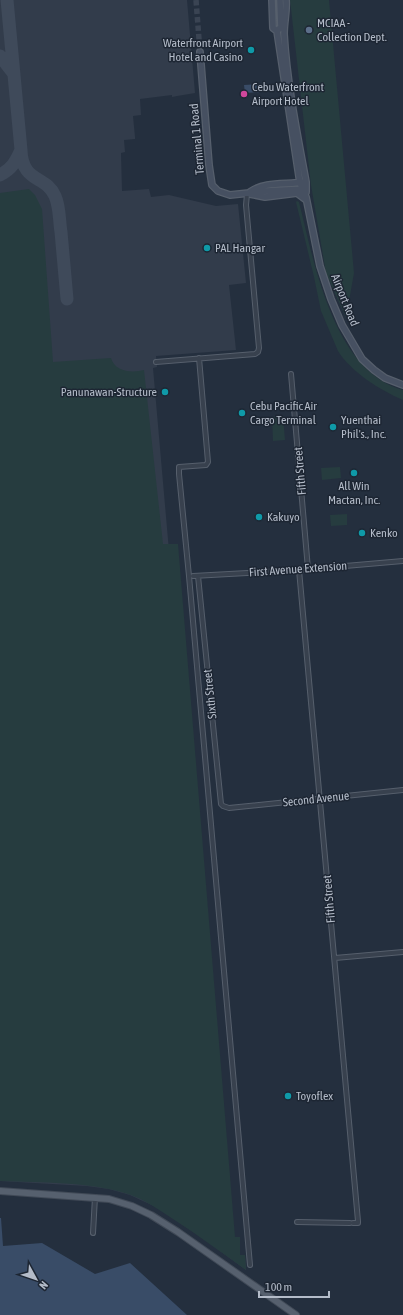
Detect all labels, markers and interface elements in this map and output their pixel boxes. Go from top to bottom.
place label: MCIAA - Collection Dept. [317,16,387,44]
marker: MCIAA - Collection Dept. [304,25,314,35]
place label: Waterfront Airport Hotel and Casino [163,36,244,64]
marker: Waterfront Airport Hotel and Casino [246,45,256,55]
place label: Cebu Waterfront Airport Hotel [252,80,324,108]
marker: Cebu Waterfront Airport Hotel [239,89,249,99]
street label: Terminal 1 Road [187,103,207,175]
place label: PAL Hangar [215,241,265,255]
marker: PAL Hangar [202,243,212,253]
street label: Airport Road [328,272,362,328]
place label: Panunawan-Structure [61,385,157,399]
marker: Panunawan-Structure [160,387,170,397]
place label: Cebu Pacific Air Cargo Terminal [250,399,317,427]
marker: Cebu Pacific Air Cargo Terminal [237,408,247,418]
place label: Yuenthai Phil's., Inc. [341,413,386,441]
marker: Yuenthai Phil's., Inc. [328,422,338,432]
street label: Fifth Street [291,446,309,496]
marker: All Win Mactan, Inc. [349,468,359,478]
place label: All Win Mactan, Inc. [328,479,380,507]
place label: Kakuyo [267,510,300,524]
marker: Kakuyo [254,512,264,522]
place label: Kenko [370,526,398,540]
marker: Kenko [357,528,367,538]
street label: First Avenue Extension [248,559,348,579]
street label: Sixth Street [200,668,220,720]
street label: Second Avenue [282,789,350,809]
street label: Fifth Street [320,874,338,924]
place label: Toyoflex [296,1089,333,1103]
marker: Toyoflex [283,1091,293,1101]
north arrow [16,1259,56,1299]
scale bar [259,1273,329,1299]
text: N [37,1279,50,1292]
text: 100 m [265,1280,292,1294]

